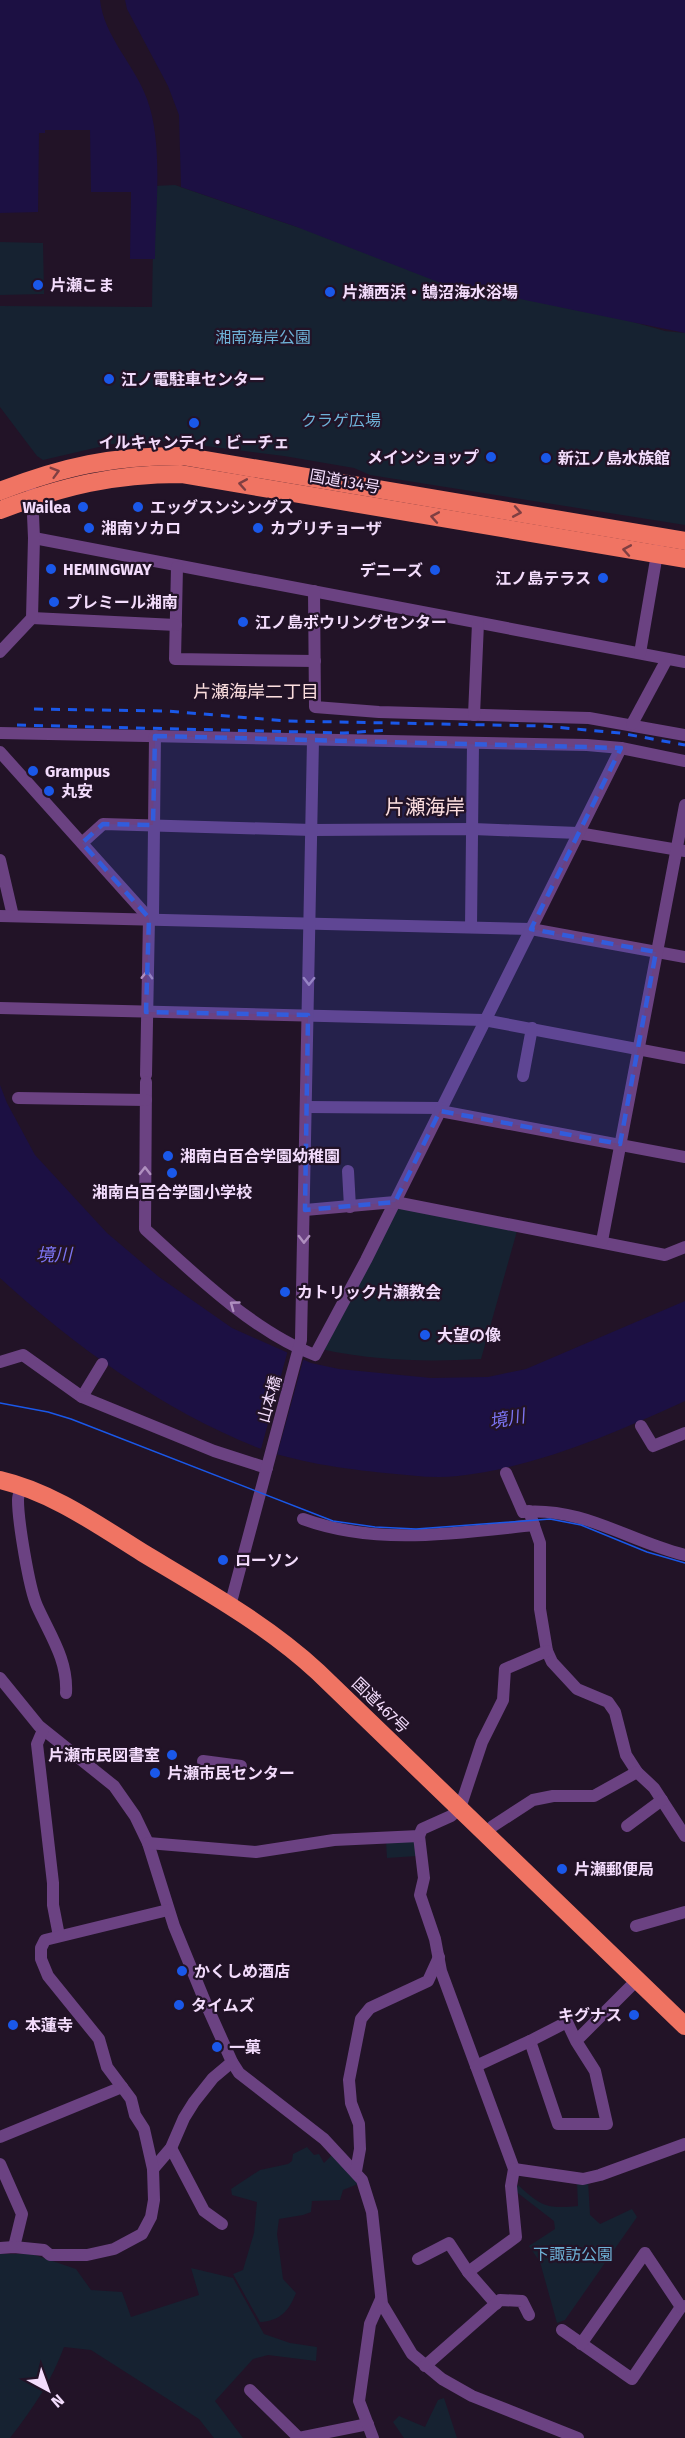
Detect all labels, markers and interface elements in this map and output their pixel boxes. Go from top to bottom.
place label: 片瀬こま [50,276,114,295]
marker: 片瀬こま [31,278,45,292]
place label: 片瀬西浜・鵠沼海水浴場 [342,283,518,302]
marker: 片瀬西浜・鵠沼海水浴場 [323,285,337,299]
park label: 湘南海岸公園 [215,328,311,347]
place label: 江ノ電駐車センター [121,370,265,389]
marker: 江ノ電駐車センター [102,372,116,386]
park label: クラゲ広場 [301,411,381,430]
marker: イルキャンティ・ビーチェ [187,416,201,430]
place label: イルキャンティ・ビーチェ [98,433,290,452]
place label: メインショップ [367,448,479,467]
place label: 新江ノ島水族館 [558,449,670,468]
marker: メインショップ [484,450,498,464]
marker: 新江ノ島水族館 [539,451,553,465]
street label: 国道134号 [308,466,382,497]
one-way arrow [49,467,60,479]
one-way arrow [238,478,248,490]
place label: Wailea [23,498,71,517]
place label: エッグスンシングス [150,498,294,517]
marker: Wailea [76,500,90,514]
marker: エッグスンシングス [131,500,145,514]
one-way arrow [512,506,522,518]
one-way arrow [430,511,440,523]
place label: 湘南ソカロ [101,519,181,538]
place label: カプリチョーザ [270,519,382,538]
marker: 湘南ソカロ [82,521,96,535]
marker: カプリチョーザ [251,521,265,535]
one-way arrow [623,544,633,557]
place label: HEMINGWAY [63,560,152,579]
place label: デニーズ [360,561,423,580]
marker: HEMINGWAY [44,562,58,576]
marker: デニーズ [428,563,442,577]
place label: 江ノ島テラス [495,569,591,588]
marker: 江ノ島テラス [596,571,610,585]
place label: プレミール湘南 [66,593,178,612]
marker: プレミール湘南 [47,595,61,609]
place label: 江ノ島ボウリングセンター [255,613,447,632]
marker: 江ノ島ボウリングセンター [236,615,250,629]
district label: 片瀬海岸二丁目 [193,681,319,703]
place label: Grampus [45,762,110,781]
marker: Grampus [26,764,40,778]
place label: 丸安 [61,782,93,801]
marker: 丸安 [42,784,56,798]
district label: 片瀬海岸 [385,795,465,819]
one-way arrow [141,970,154,979]
one-way arrow [303,977,315,986]
place label: 湘南白百合学園幼稚園 [180,1147,340,1166]
marker: 湘南白百合学園幼稚園 [161,1149,175,1163]
one-way arrow [139,1166,151,1175]
marker: 湘南白百合学園小学校 [165,1166,179,1180]
place label: 湘南白百合学園小学校 [92,1183,252,1202]
one-way arrow [298,1235,310,1244]
water label: 境川 [36,1244,74,1266]
place label: カトリック片瀬教会 [297,1283,441,1302]
marker: カトリック片瀬教会 [278,1285,292,1299]
one-way arrow [229,1301,240,1312]
place label: 大望の像 [437,1326,501,1345]
marker: 大望の像 [418,1328,432,1342]
street label: 山本橋 [254,1373,285,1425]
water label: 境川 [487,1404,529,1433]
place label: ローソン [235,1551,299,1570]
marker: ローソン [216,1553,230,1567]
street label: 国道467号 [348,1674,413,1737]
place label: 片瀬市民図書室 [48,1746,160,1765]
marker: 片瀬市民図書室 [165,1748,179,1762]
place label: 片瀬市民センター [167,1764,295,1783]
marker: 片瀬市民センター [148,1766,162,1780]
place label: 片瀬郵便局 [574,1860,654,1879]
marker: 片瀬郵便局 [555,1862,569,1876]
place label: かくしめ酒店 [194,1962,290,1981]
marker: かくしめ酒店 [175,1964,189,1978]
place label: タイムズ [191,1996,255,2015]
marker: タイムズ [172,1998,186,2012]
place label: キグナス [558,2006,622,2025]
marker: キグナス [627,2008,641,2022]
place label: 本蓮寺 [25,2016,73,2035]
marker: 本蓮寺 [6,2018,20,2032]
place label: 一菓 [229,2038,261,2057]
marker: 一菓 [210,2040,224,2054]
park label: 下諏訪公園 [533,2245,613,2264]
north arrow [18,2360,78,2420]
text: N [47,2390,68,2412]

